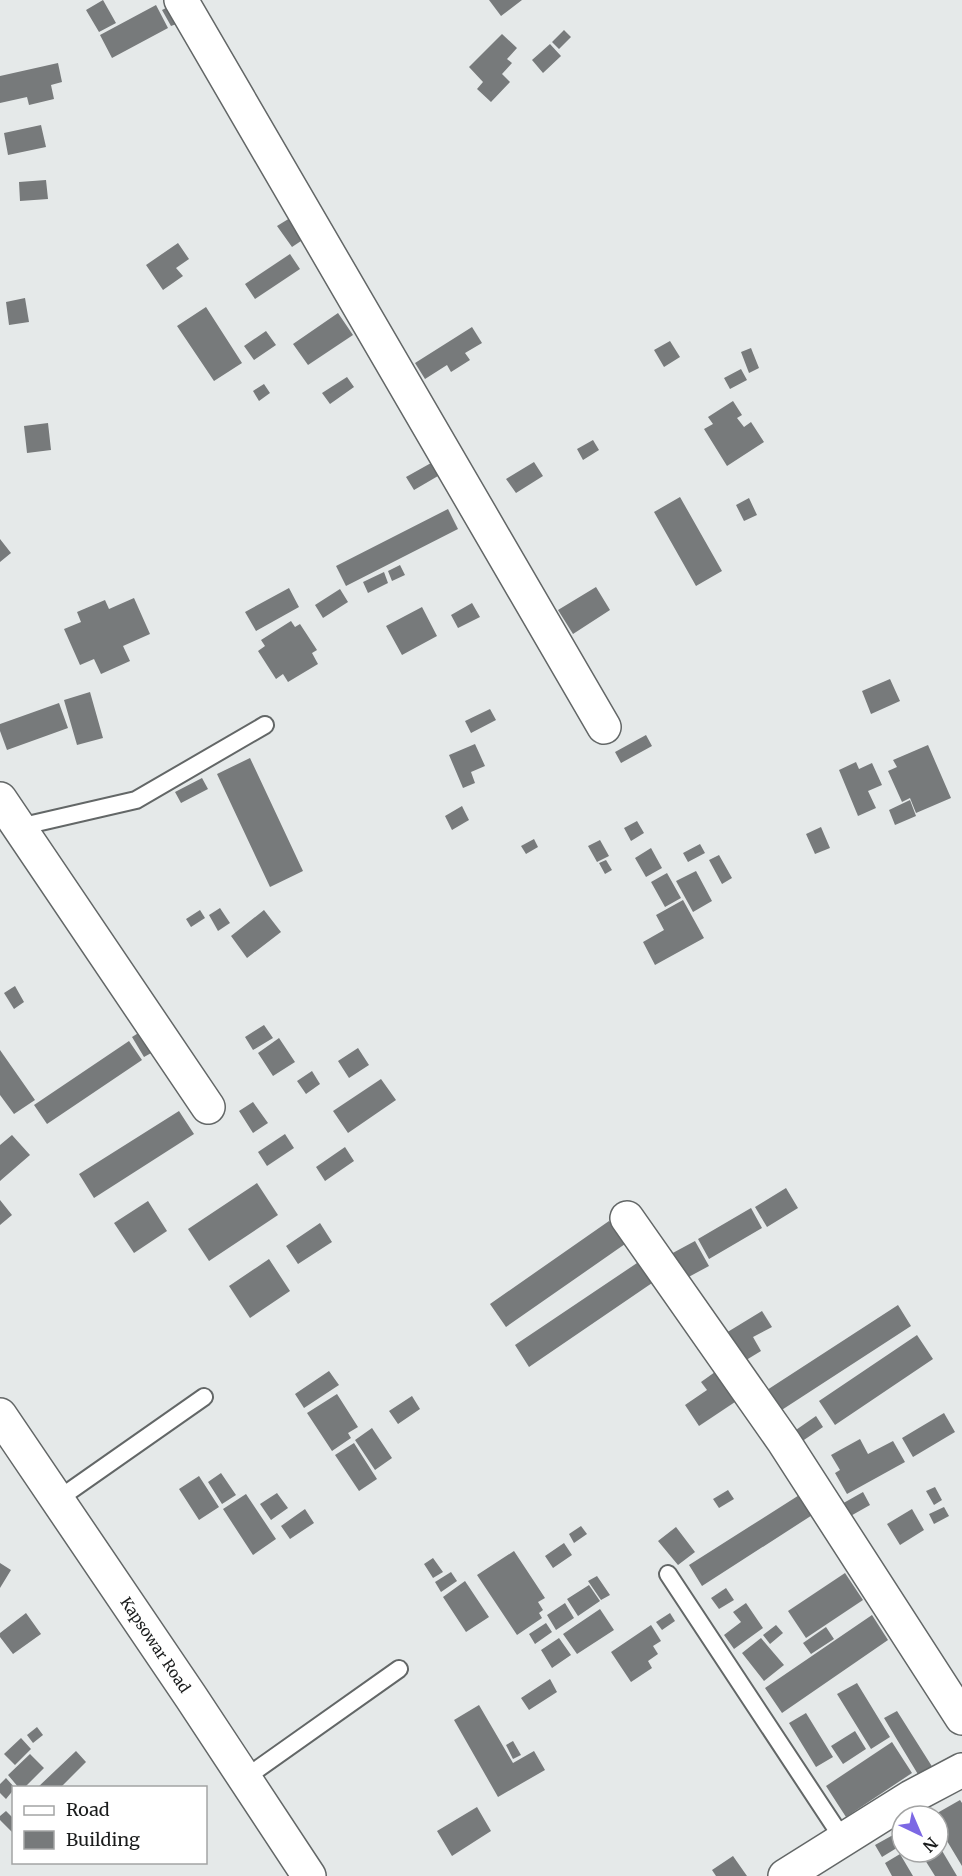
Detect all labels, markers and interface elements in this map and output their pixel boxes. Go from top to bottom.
street label: Kapsowar Road [116,1593,194,1696]
legend [12,1786,207,1864]
text: Road [66,1798,110,1821]
north arrow [890,1804,950,1864]
text: Building [66,1828,140,1851]
text: N [919,1833,942,1857]

